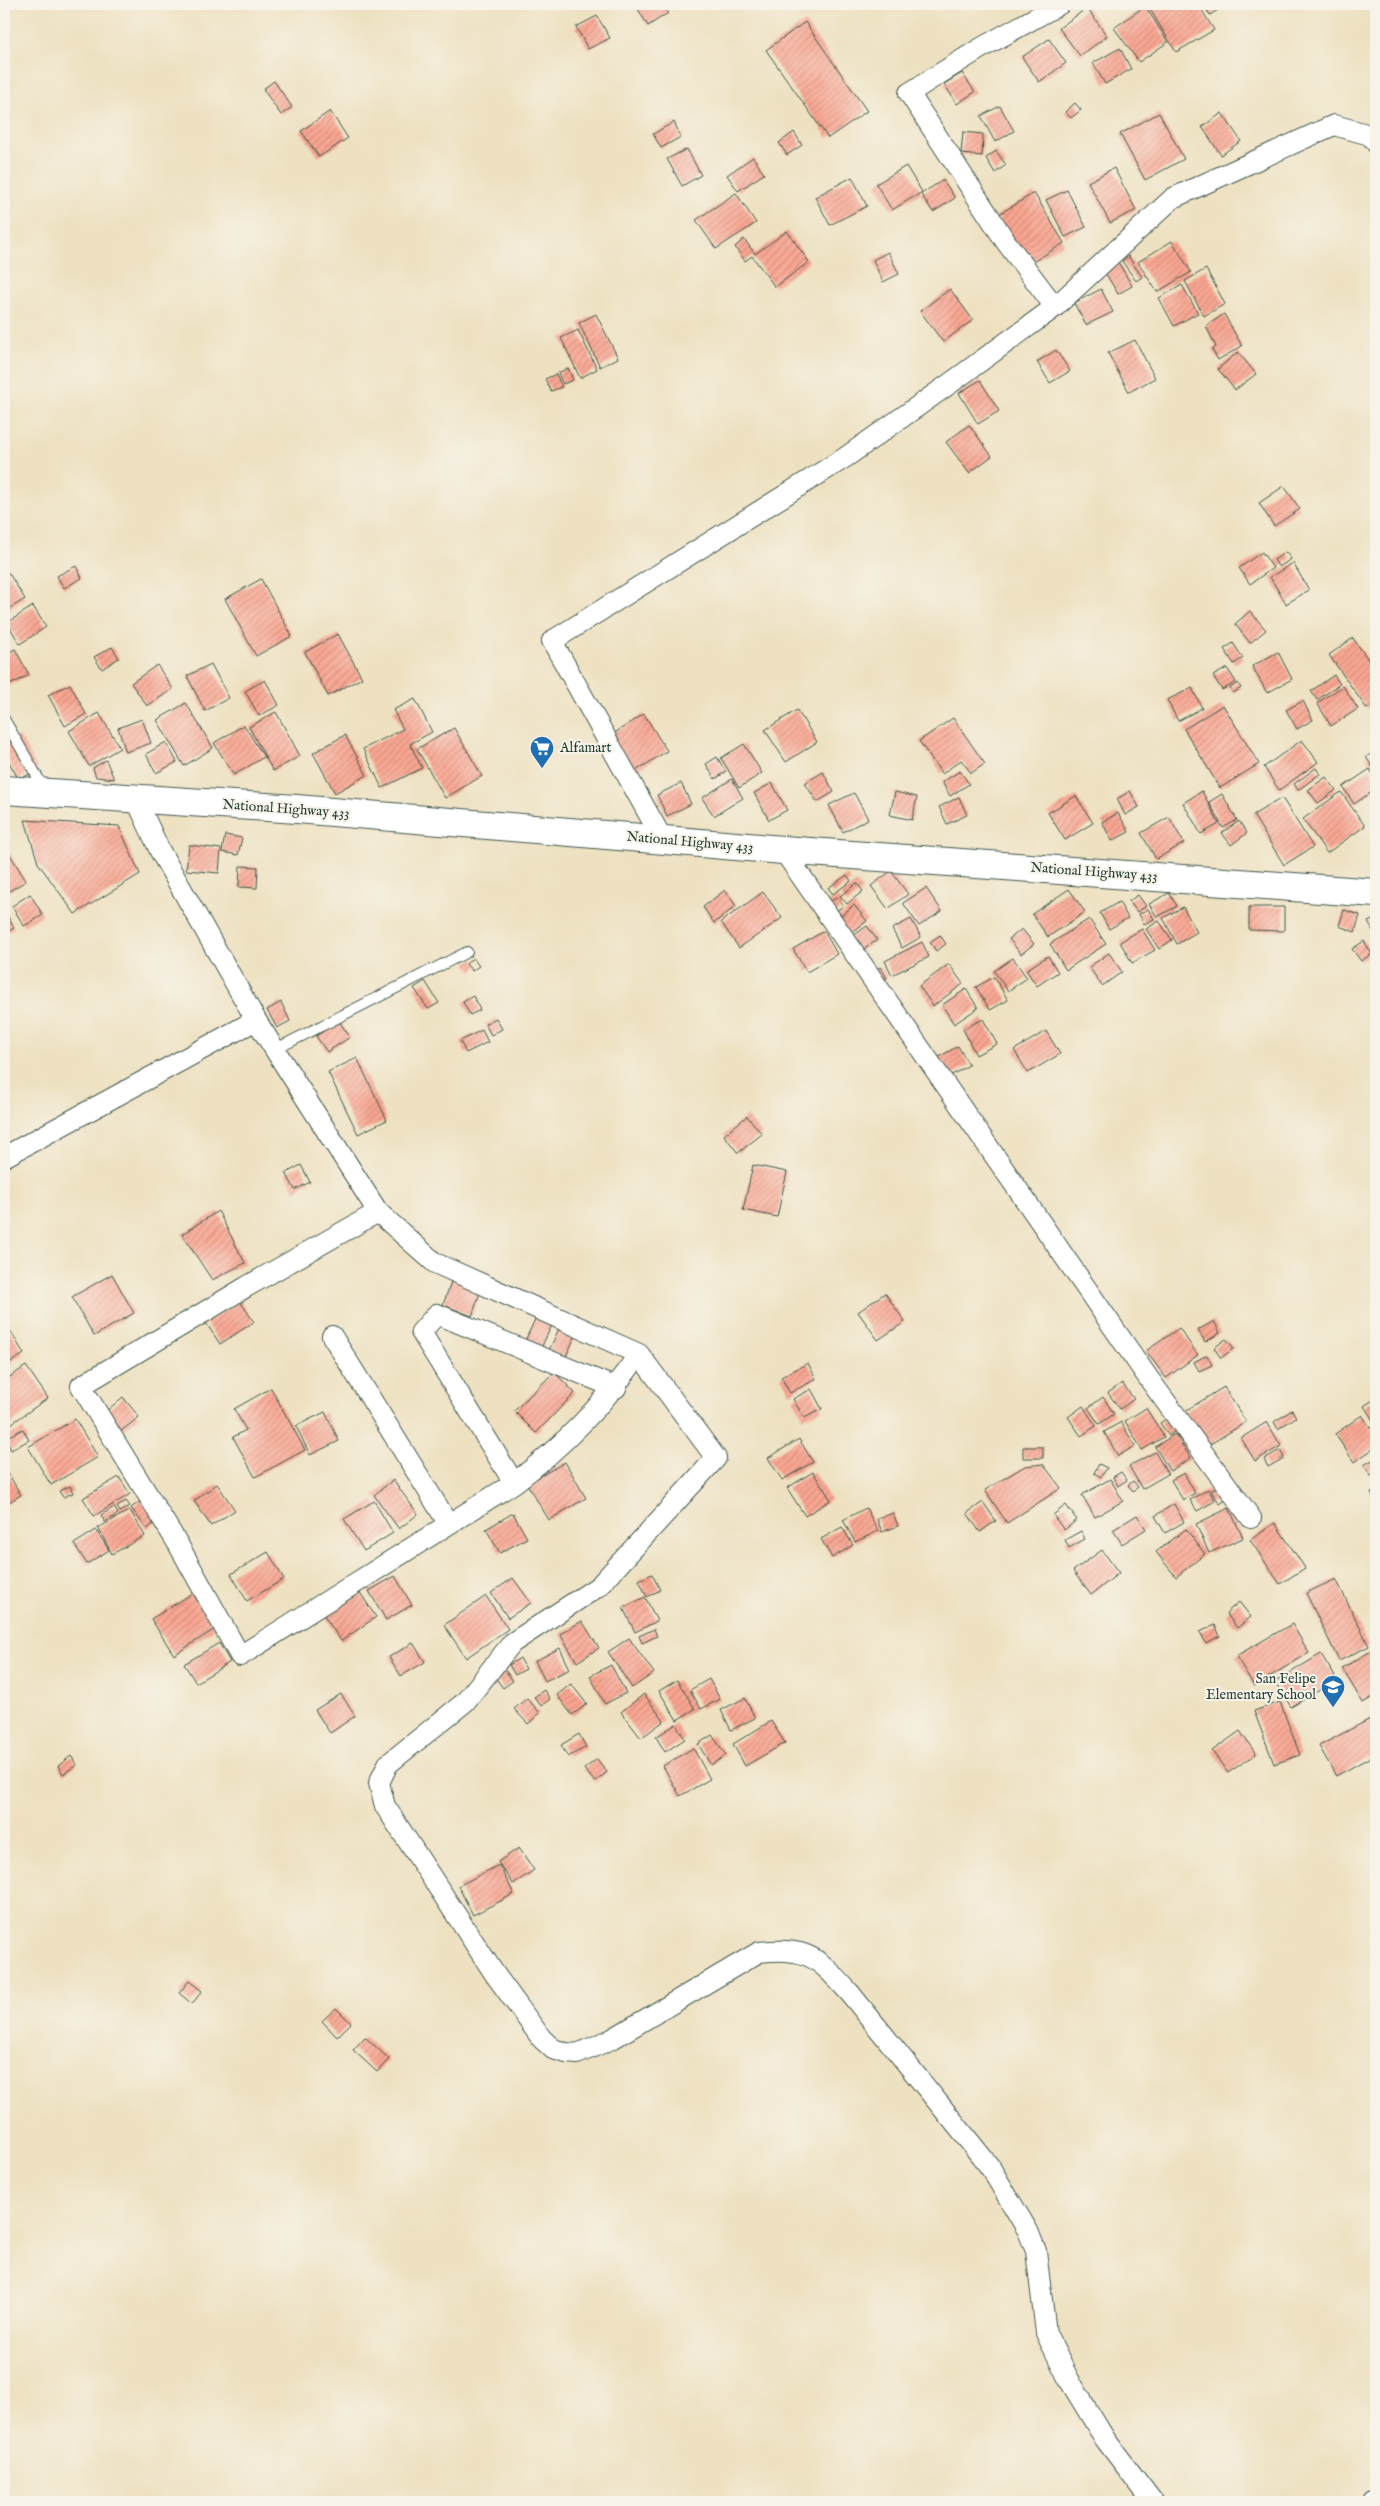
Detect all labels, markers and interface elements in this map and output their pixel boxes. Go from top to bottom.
supermarket icon: Alfamart [529,735,555,769]
place label: Alfamart [559,739,611,757]
street label: National Highway 433 [222,796,350,822]
street label: National Highway 433 [626,827,754,857]
street label: National Highway 433 [1030,859,1158,885]
place label: San Felipe Elementary School [1206,1670,1317,1704]
school or university icon: San Felipe Elementary School [1320,1674,1346,1708]

